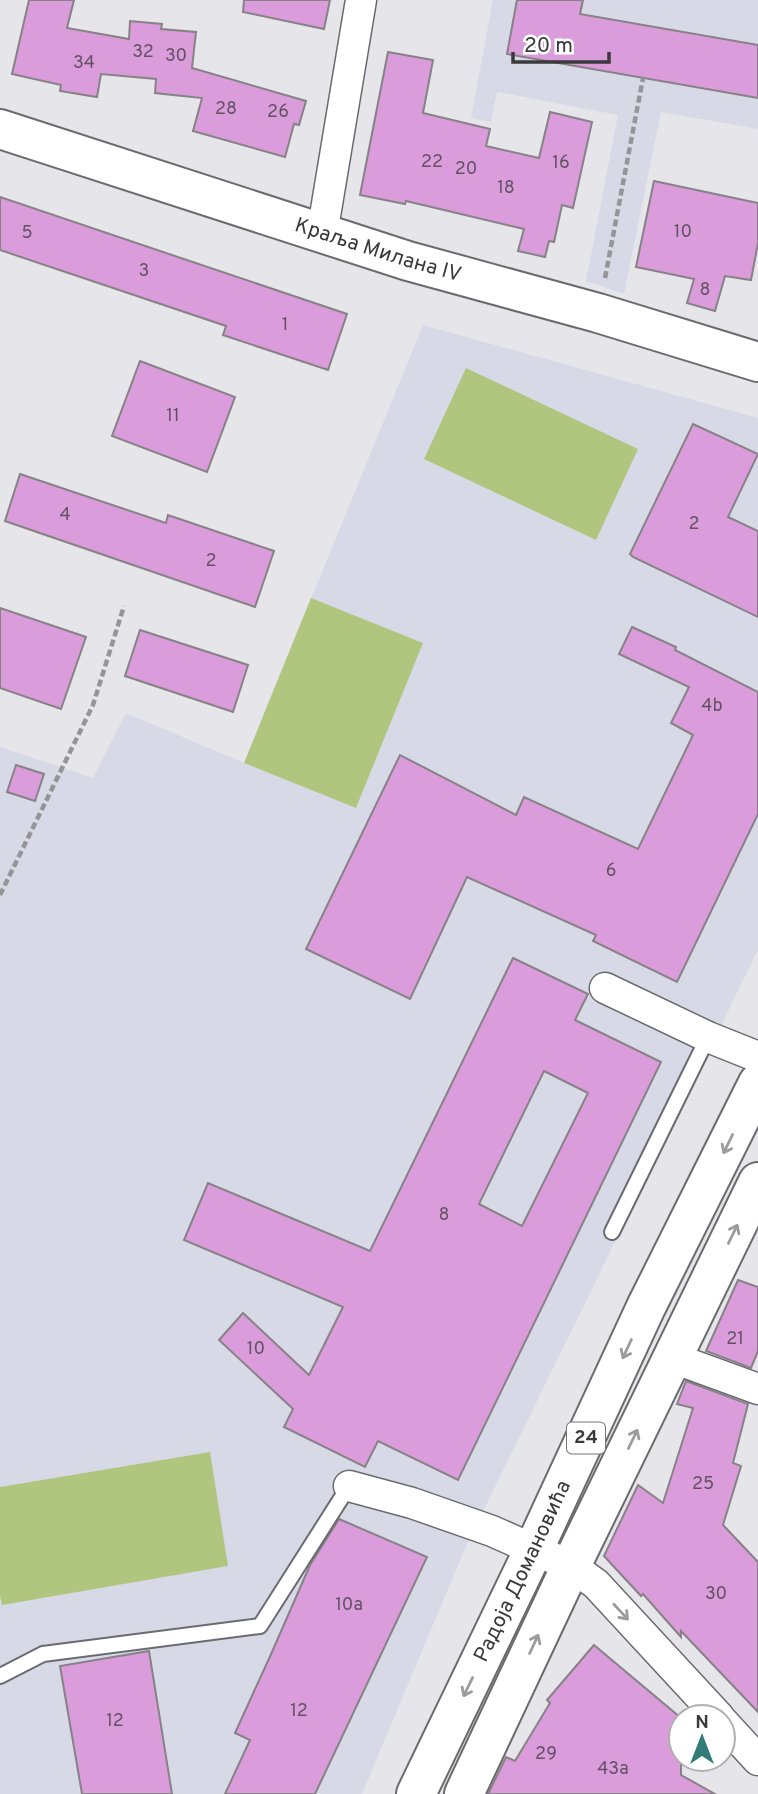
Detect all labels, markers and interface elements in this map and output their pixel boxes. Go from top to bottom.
scale bar [513,21,609,65]
text: 20 m [524,33,573,60]
house number: 32 [132,41,154,64]
house number: 30 [165,45,187,68]
house number: 34 [73,52,95,75]
house number: 28 [215,98,237,121]
house number: 26 [267,101,289,124]
house number: 22 [421,151,443,174]
house number: 16 [552,152,570,175]
house number: 20 [455,158,477,181]
house number: 18 [497,177,515,200]
street label: Краља Милана IV [291,212,464,288]
house number: 10 [674,221,692,244]
house number: 5 [21,222,33,245]
house number: 3 [139,260,149,283]
house number: 8 [700,279,711,302]
house number: 1 [282,314,288,337]
house number: 11 [166,405,180,428]
house number: 4 [59,504,71,527]
house number: 2 [688,513,700,536]
house number: 2 [205,550,217,573]
house number: 4b [701,695,723,718]
house number: 6 [606,860,616,883]
one-way arrow [720,1133,734,1154]
house number: 8 [439,1204,450,1227]
one-way arrow [727,1224,740,1245]
house number: 21 [726,1328,744,1351]
one-way arrow [620,1337,633,1359]
house number: 10 [247,1338,265,1361]
road number: 24 [567,1422,605,1454]
one-way arrow [627,1429,641,1450]
house number: 25 [692,1473,714,1496]
street label: Радоја Домановића [468,1476,577,1667]
house number: 30 [705,1583,727,1606]
house number: 10a [335,1594,363,1617]
one-way arrow [613,1603,630,1620]
one-way arrow [529,1633,542,1654]
one-way arrow [460,1676,474,1697]
house number: 12 [290,1700,308,1723]
north arrow [667,1703,737,1773]
house number: 12 [106,1710,124,1733]
text: N [695,1711,709,1735]
house number: 29 [535,1743,557,1766]
house number: 43a [597,1758,629,1781]

